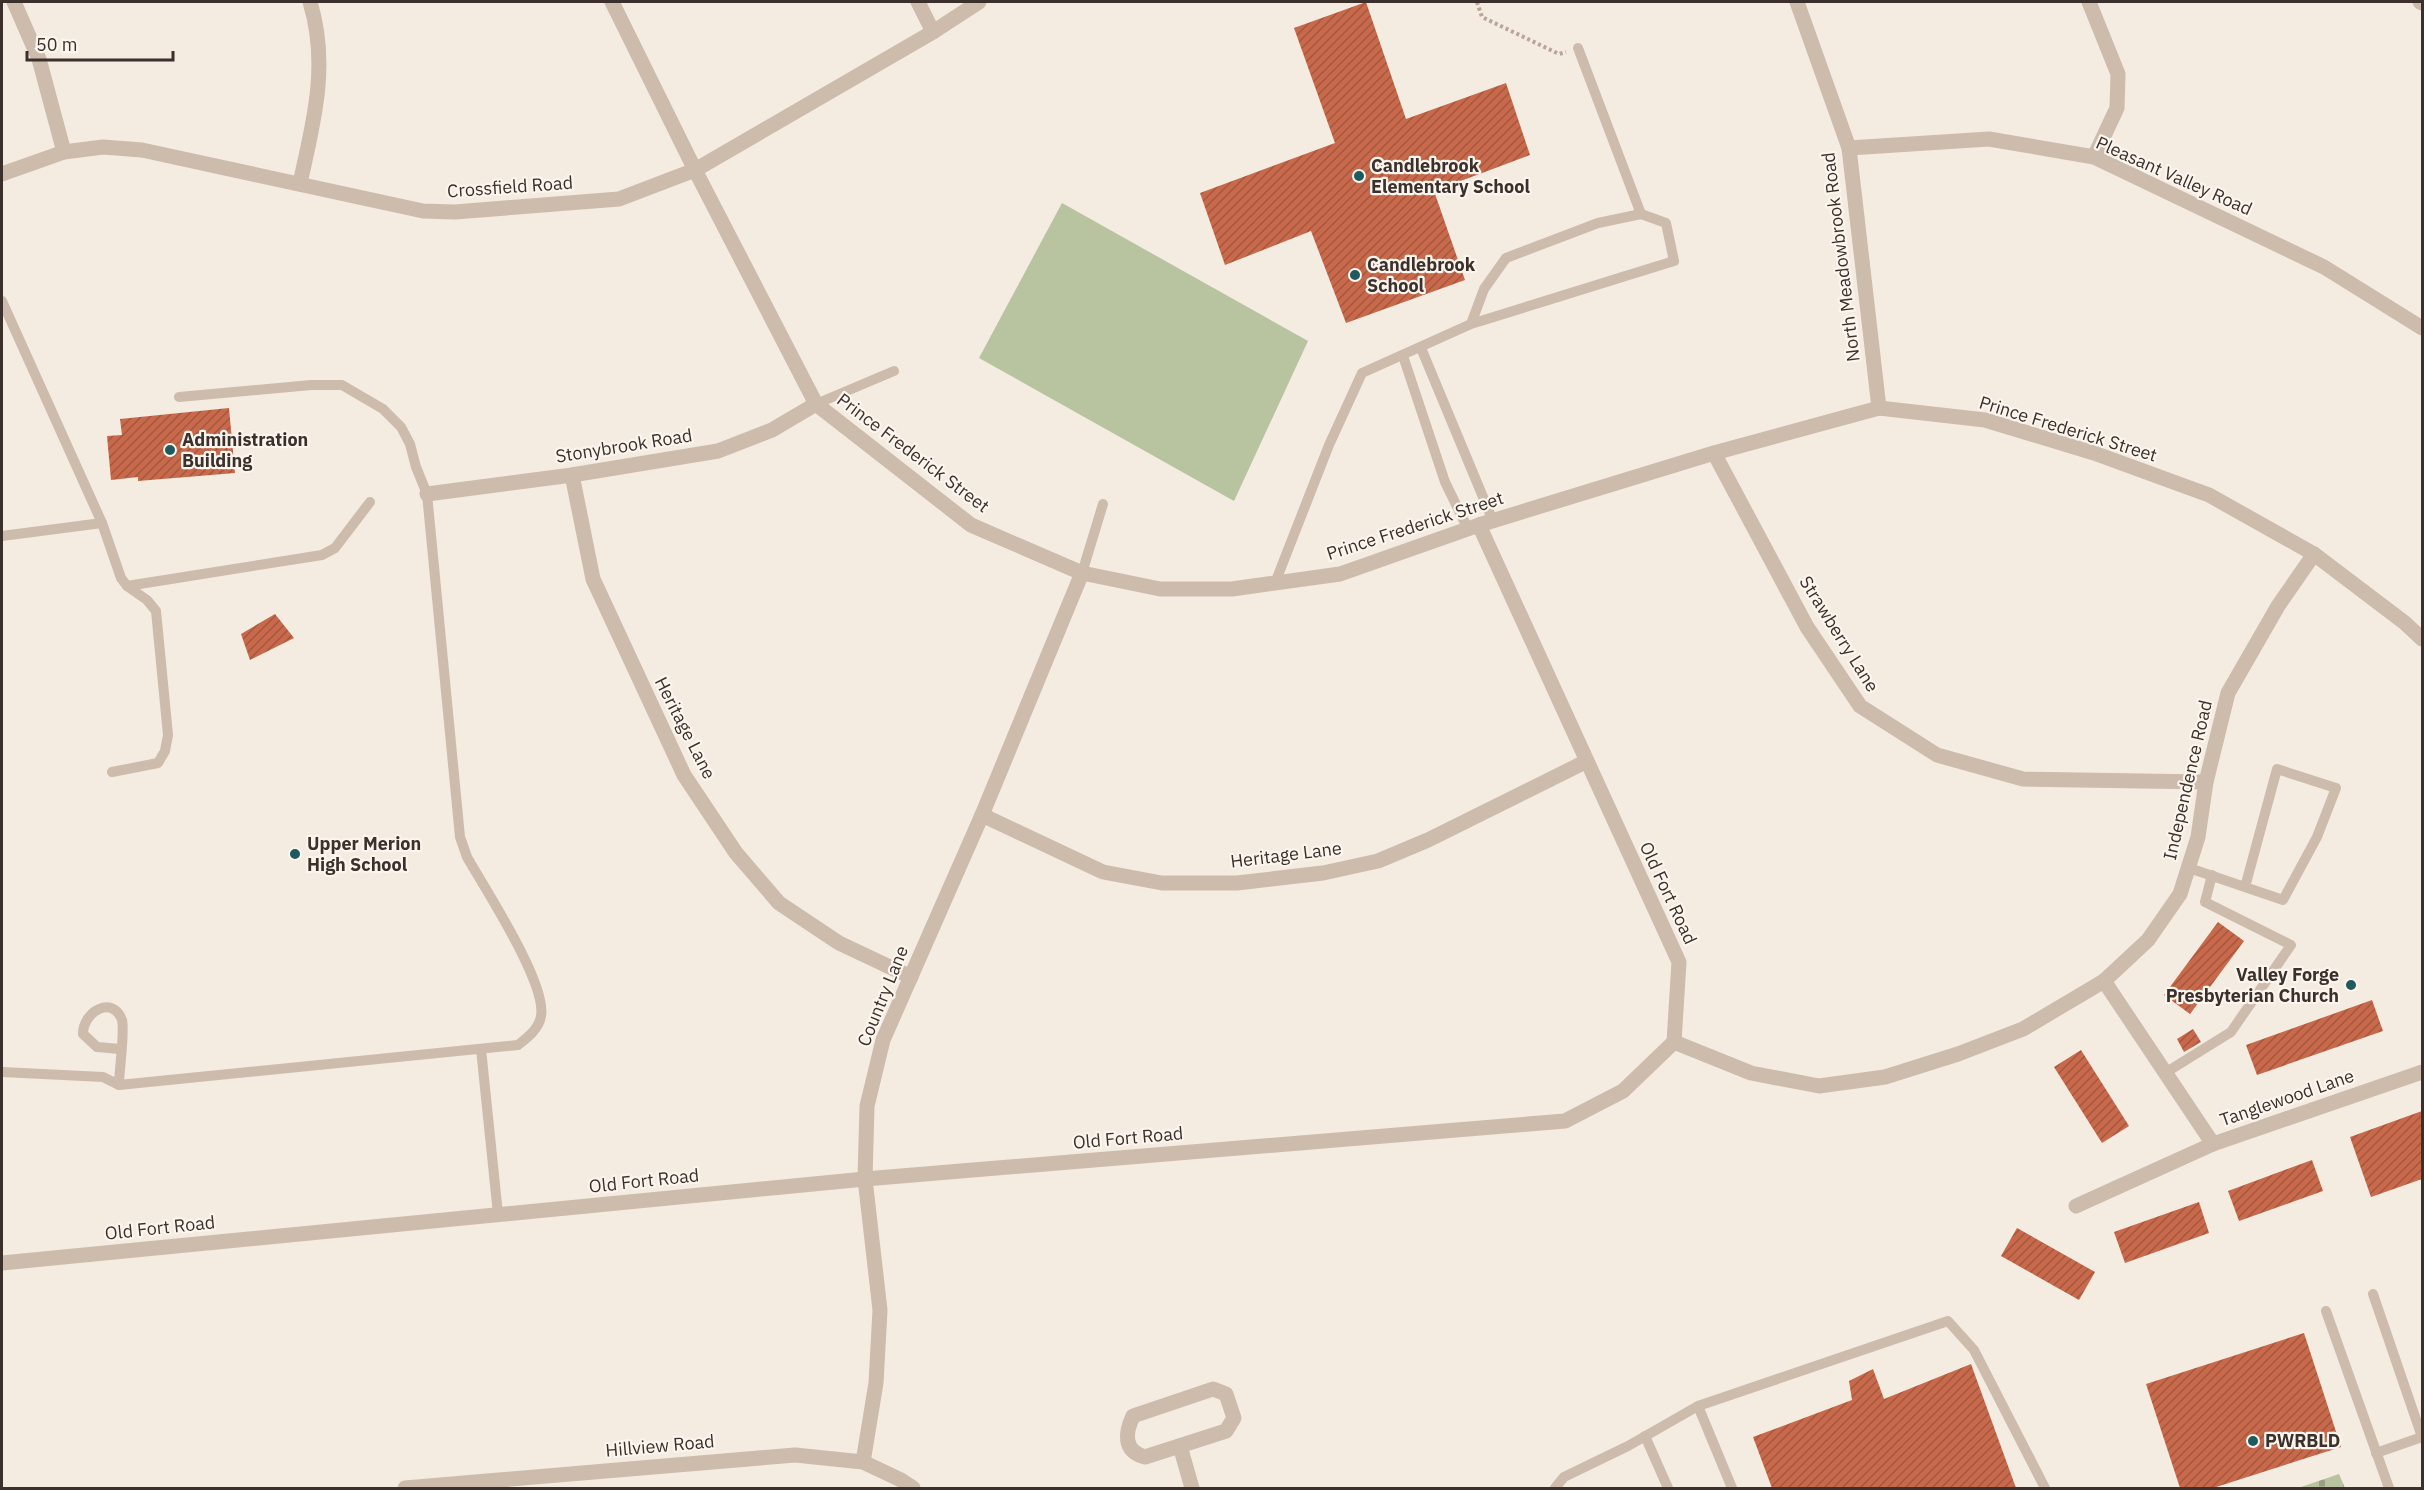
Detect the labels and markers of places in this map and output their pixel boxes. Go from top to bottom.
place label: Candlebrook Elementary School [1371,154,1530,198]
marker: Candlebrook Elementary School [1352,169,1366,183]
place label: Candlebrook School [1367,253,1476,297]
marker: Candlebrook School [1348,268,1362,282]
place label: Administration Building [182,428,308,472]
marker: Administration Building [163,443,177,457]
place label: Upper Merion High School [307,832,421,876]
marker: Upper Merion High School [288,847,302,861]
place label: Valley Forge Presbyterian Church [2166,963,2339,1007]
marker: Valley Forge Presbyterian Church [2344,978,2358,992]
place label: PWRBLD [2265,1429,2340,1452]
marker: PWRBLD [2246,1434,2260,1448]

